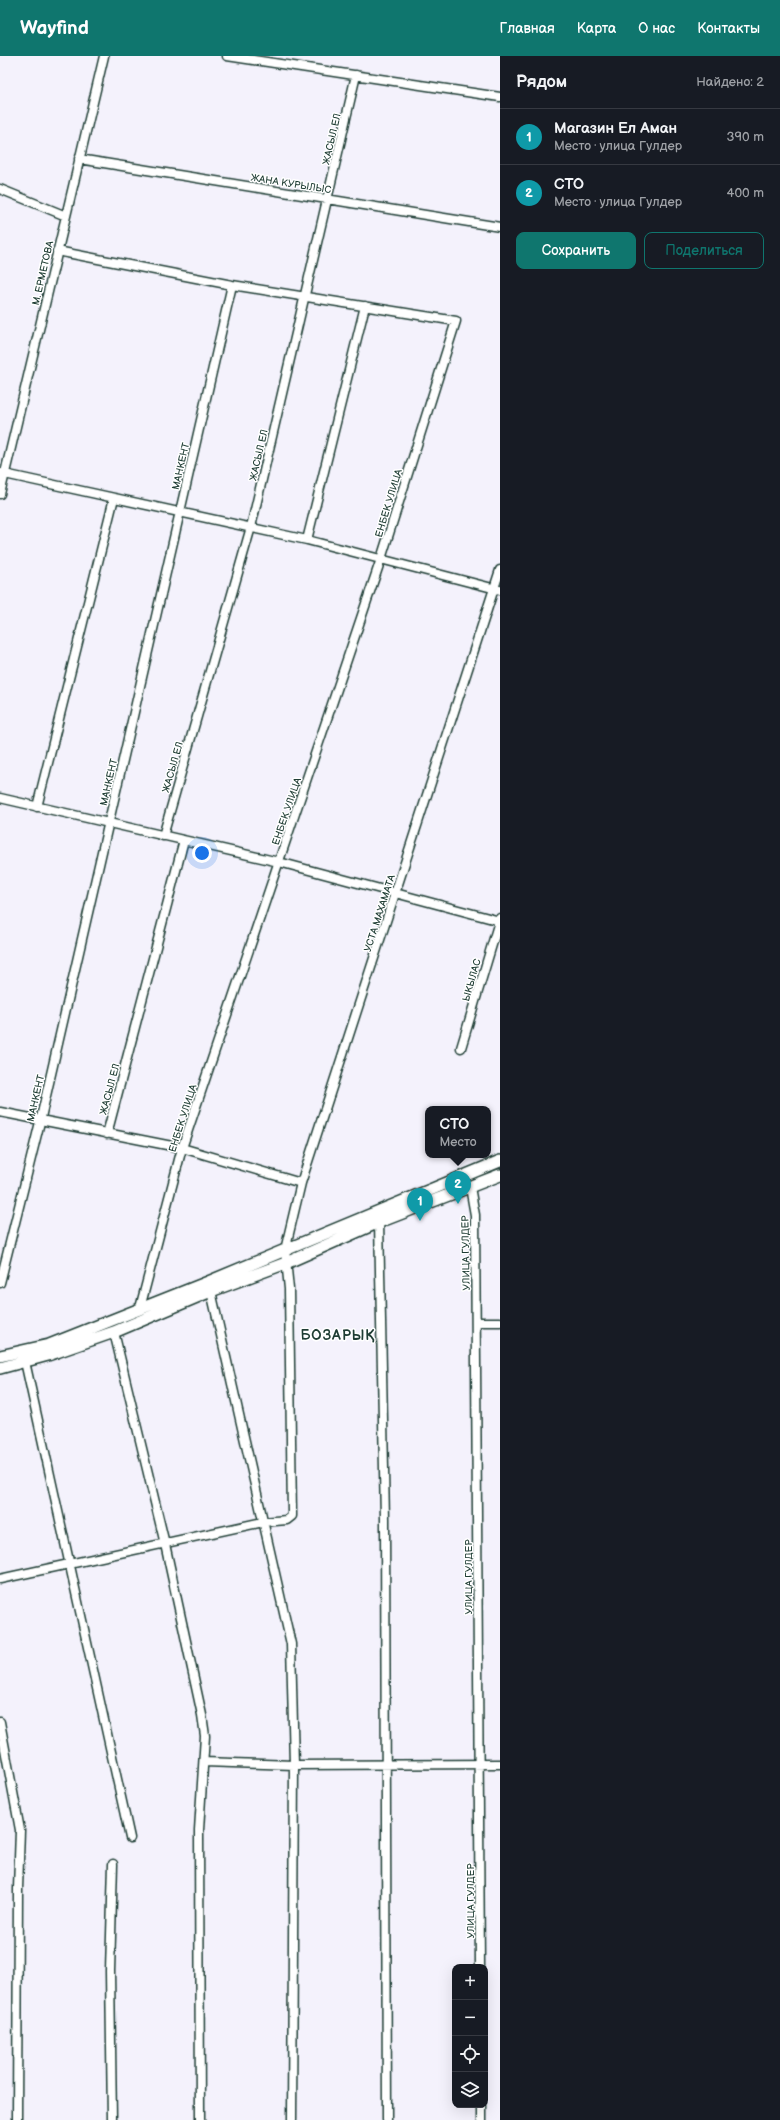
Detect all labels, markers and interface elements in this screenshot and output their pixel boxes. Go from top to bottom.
text: Wayfind [20,17,89,40]
text: Главная [500,20,555,37]
text: Карта [577,20,616,37]
text: О нас [638,20,675,37]
text: Контакты [697,20,760,37]
text: Рядом [516,72,567,92]
text: Найдено: 2 [696,74,764,90]
street label: ЖАСЫЛ ЕЛ [320,112,344,166]
text: Магазин Ел Аман [554,119,677,138]
text: 1 [526,129,532,145]
text: 390 m [727,129,764,145]
text: Место · улица Гулдер [554,138,682,154]
street label: ЖАНА КУРЫЛЫС [250,172,332,196]
text: СТО [554,175,584,194]
text: 2 [525,185,533,201]
text: 400 m [727,185,764,201]
text: Место · улица Гулдер [554,194,682,210]
button: Сохранить [516,232,636,269]
button: Поделиться [644,232,764,269]
street label: М. ЕРМЕТОВА [30,239,56,307]
street label: ЖАСЫЛ ЕЛ [247,428,271,482]
street label: МАНКЕНТ [170,441,192,491]
street label: ЕНБЕК УЛИЦА [373,467,405,539]
street label: ЖАСЫЛ ЕЛ [160,740,186,794]
street label: МАНКЕНТ [98,757,120,807]
street label: ЕНБЕК УЛИЦА [270,775,304,847]
your location [192,843,212,863]
street label: УСТА МАХАМАТА [362,872,398,953]
street label: ЫКЫЛАС [460,957,484,1003]
street label: ЖАСЫЛ ЕЛ [97,1062,123,1116]
street label: МАНКЕНТ [25,1073,47,1123]
street label: ЕНБЕК УЛИЦА [166,1082,200,1154]
popup [425,1106,491,1158]
text: СТО [439,1115,469,1134]
text: Место [439,1134,477,1150]
pin: 2 [445,1171,471,1204]
pin: 1 [407,1188,433,1221]
street label: УЛИЦА ГУЛДЕР [459,1215,473,1291]
district label: БОЗАРЫҚ [300,1327,376,1344]
street label: УЛИЦА ГУЛДЕР [463,1539,475,1615]
street label: УЛИЦА ГУЛДЕР [465,1863,477,1939]
map controls [452,1964,488,2108]
button: + [452,1964,488,2000]
button: − [452,2000,488,2036]
button: locate [452,2036,488,2072]
button: layers [452,2072,488,2108]

